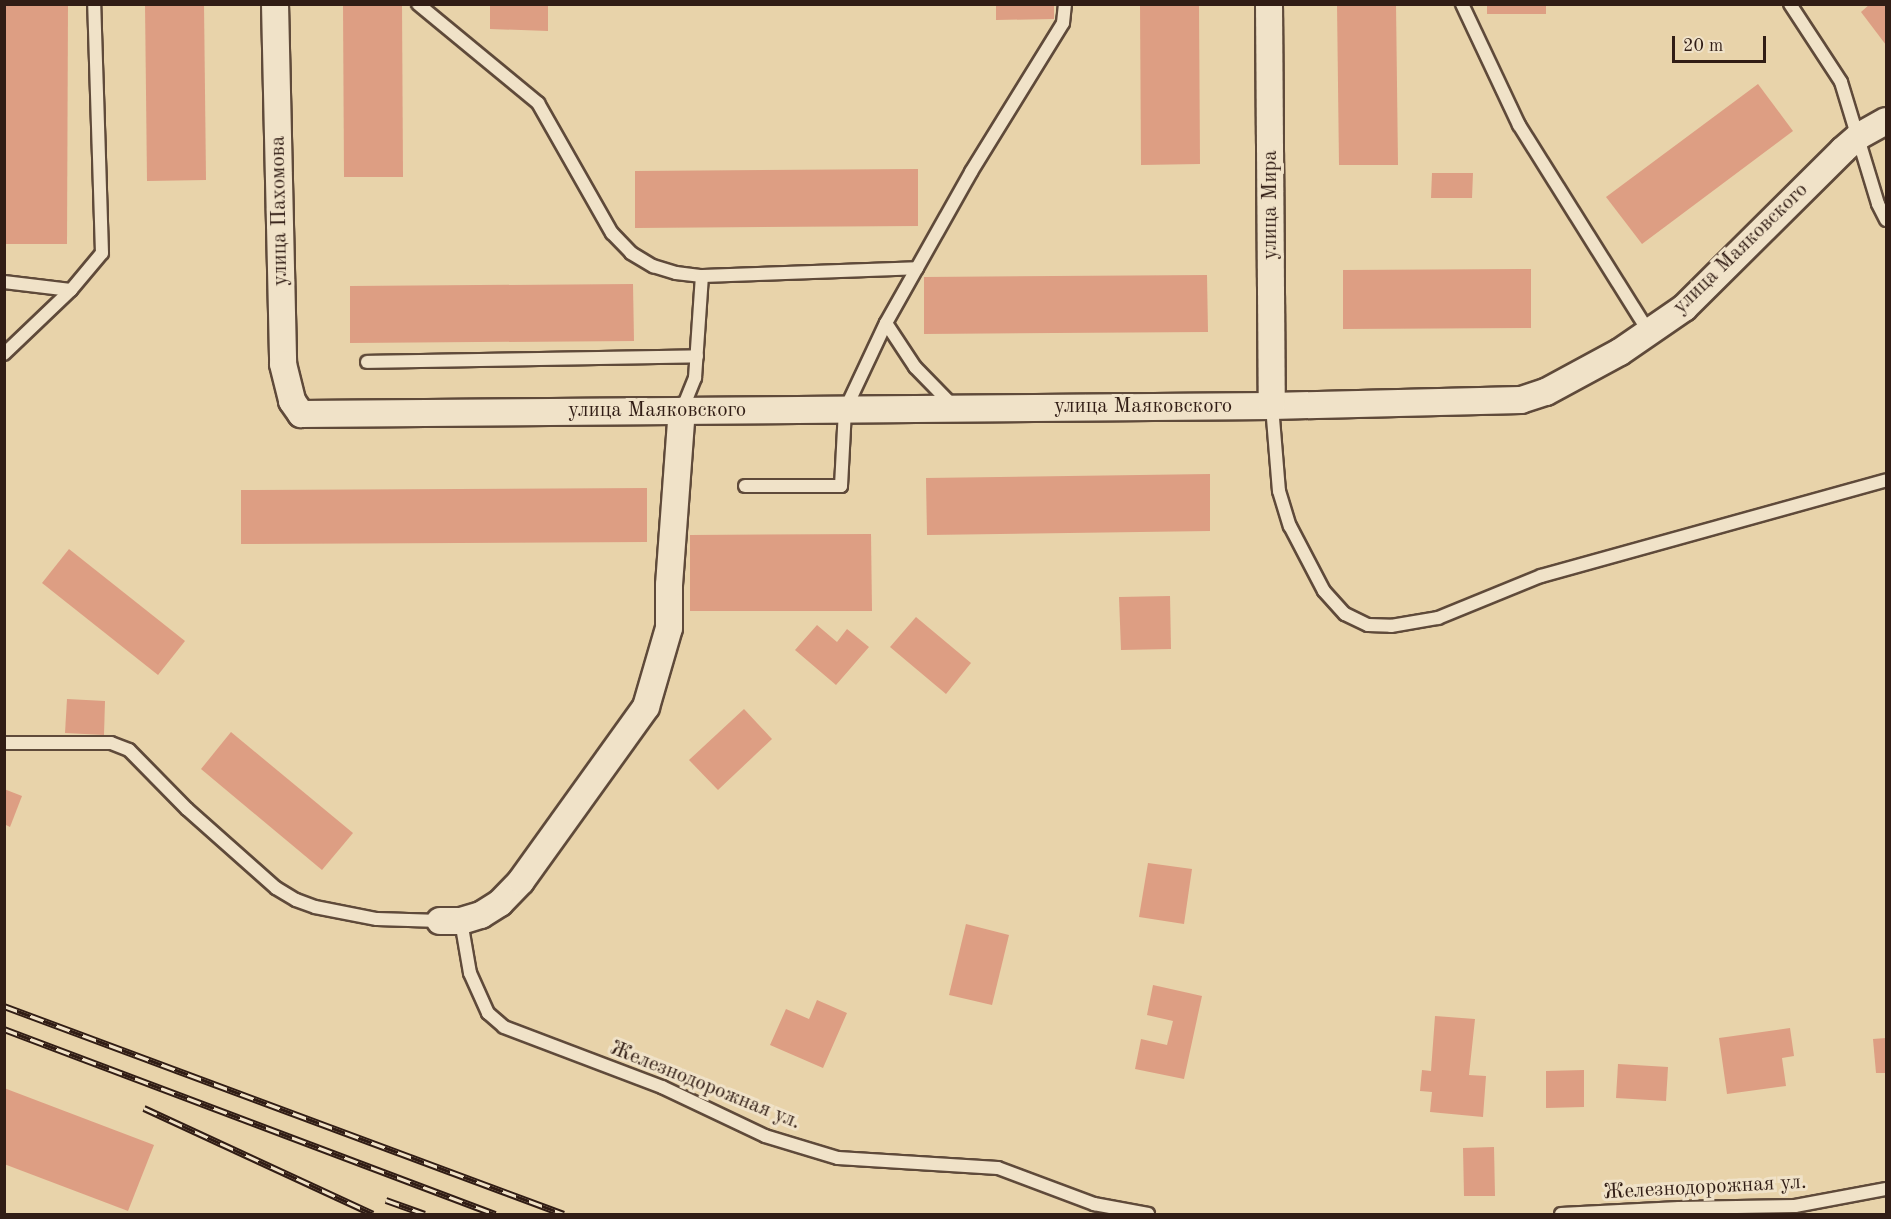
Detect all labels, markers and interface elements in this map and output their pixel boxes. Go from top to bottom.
scale bar [1675,24,1770,62]
text: 20 m [1683,37,1723,55]
street label: улица Пахомова [266,136,294,286]
street label: улица Мира [1258,150,1284,260]
street label: улица Маяковского [1668,178,1814,320]
street label: улица Маяковского [1054,394,1232,420]
street label: улица Маяковского [568,398,746,424]
street label: Железнодорожная ул. [606,1036,804,1136]
street label: Железнодорожная ул. [1603,1170,1807,1206]

